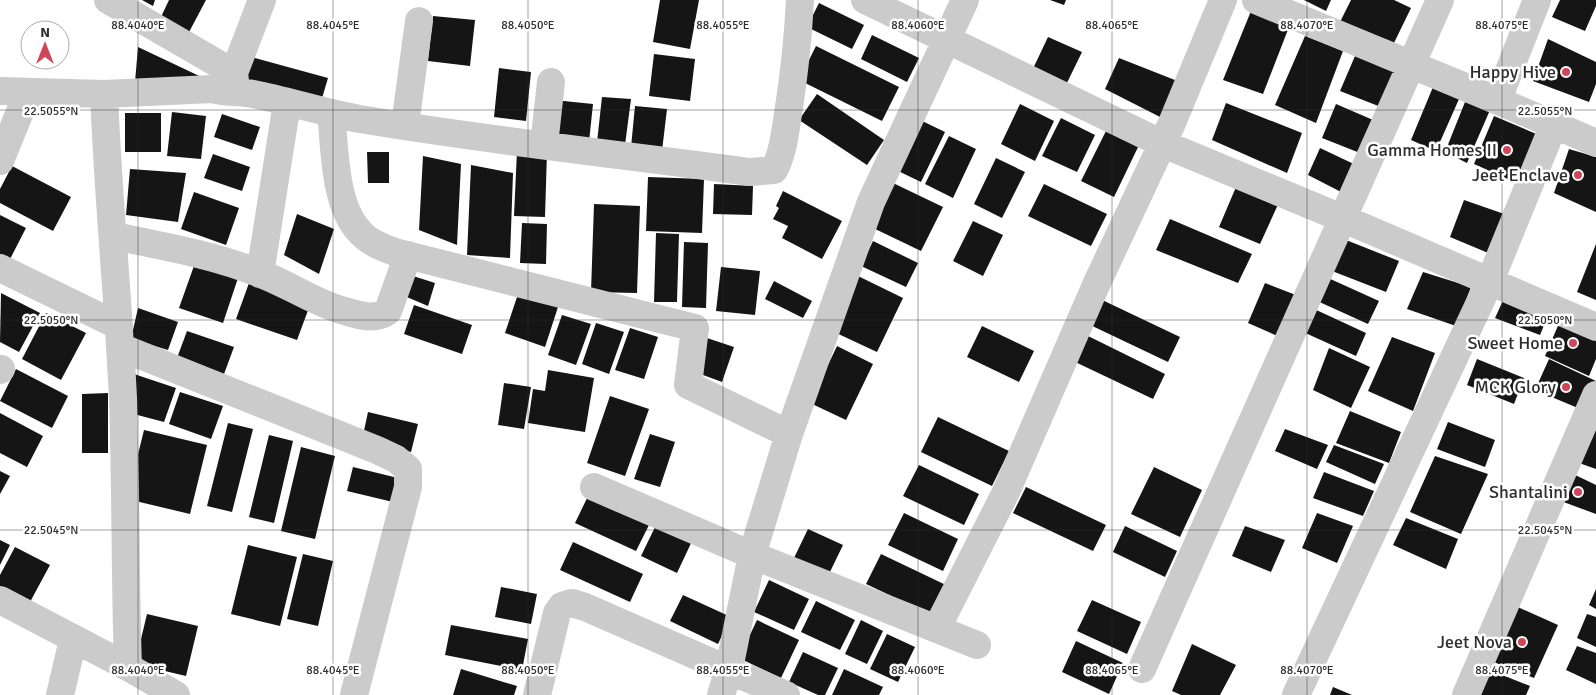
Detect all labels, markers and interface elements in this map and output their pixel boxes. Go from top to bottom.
text: 88.4040°E [111,18,165,33]
text: 88.4045°E [306,18,360,33]
text: 88.4050°E [501,18,555,33]
text: 88.4055°E [696,18,750,33]
text: 88.4060°E [891,18,945,33]
text: 88.4065°E [1085,18,1139,33]
text: 88.4070°E [1280,18,1334,33]
text: 88.4075°E [1475,18,1529,33]
north arrow [20,20,70,70]
text: N [40,24,50,41]
place label: Happy Hive [1469,61,1556,83]
marker: Happy Hive [1560,66,1572,78]
text: 22.5055°N [24,104,78,119]
text: 22.5055°N [1518,104,1572,119]
place label: Gamma Homes II [1367,139,1497,161]
marker: Gamma Homes II [1501,144,1513,156]
place label: Jeet Enclave [1472,164,1568,186]
marker: Jeet Enclave [1572,169,1584,181]
text: 22.5050°N [24,313,78,328]
text: 22.5050°N [1518,313,1572,328]
place label: Sweet Home [1467,332,1563,354]
marker: Sweet Home [1567,337,1579,349]
place label: MCK Glory [1474,376,1557,398]
marker: MCK Glory [1560,381,1572,393]
place label: Shantalini [1489,481,1568,503]
marker: Shantalini [1572,486,1584,498]
text: 22.5045°N [24,523,78,538]
text: 22.5045°N [1518,523,1572,538]
place label: Jeet Nova [1437,631,1512,653]
marker: Jeet Nova [1516,636,1528,648]
text: 88.4040°E [111,663,165,678]
text: 88.4045°E [306,663,360,678]
text: 88.4050°E [501,663,555,678]
text: 88.4055°E [696,663,750,678]
text: 88.4060°E [891,663,945,678]
text: 88.4065°E [1085,663,1139,678]
text: 88.4070°E [1280,663,1334,678]
text: 88.4075°E [1475,663,1529,678]

